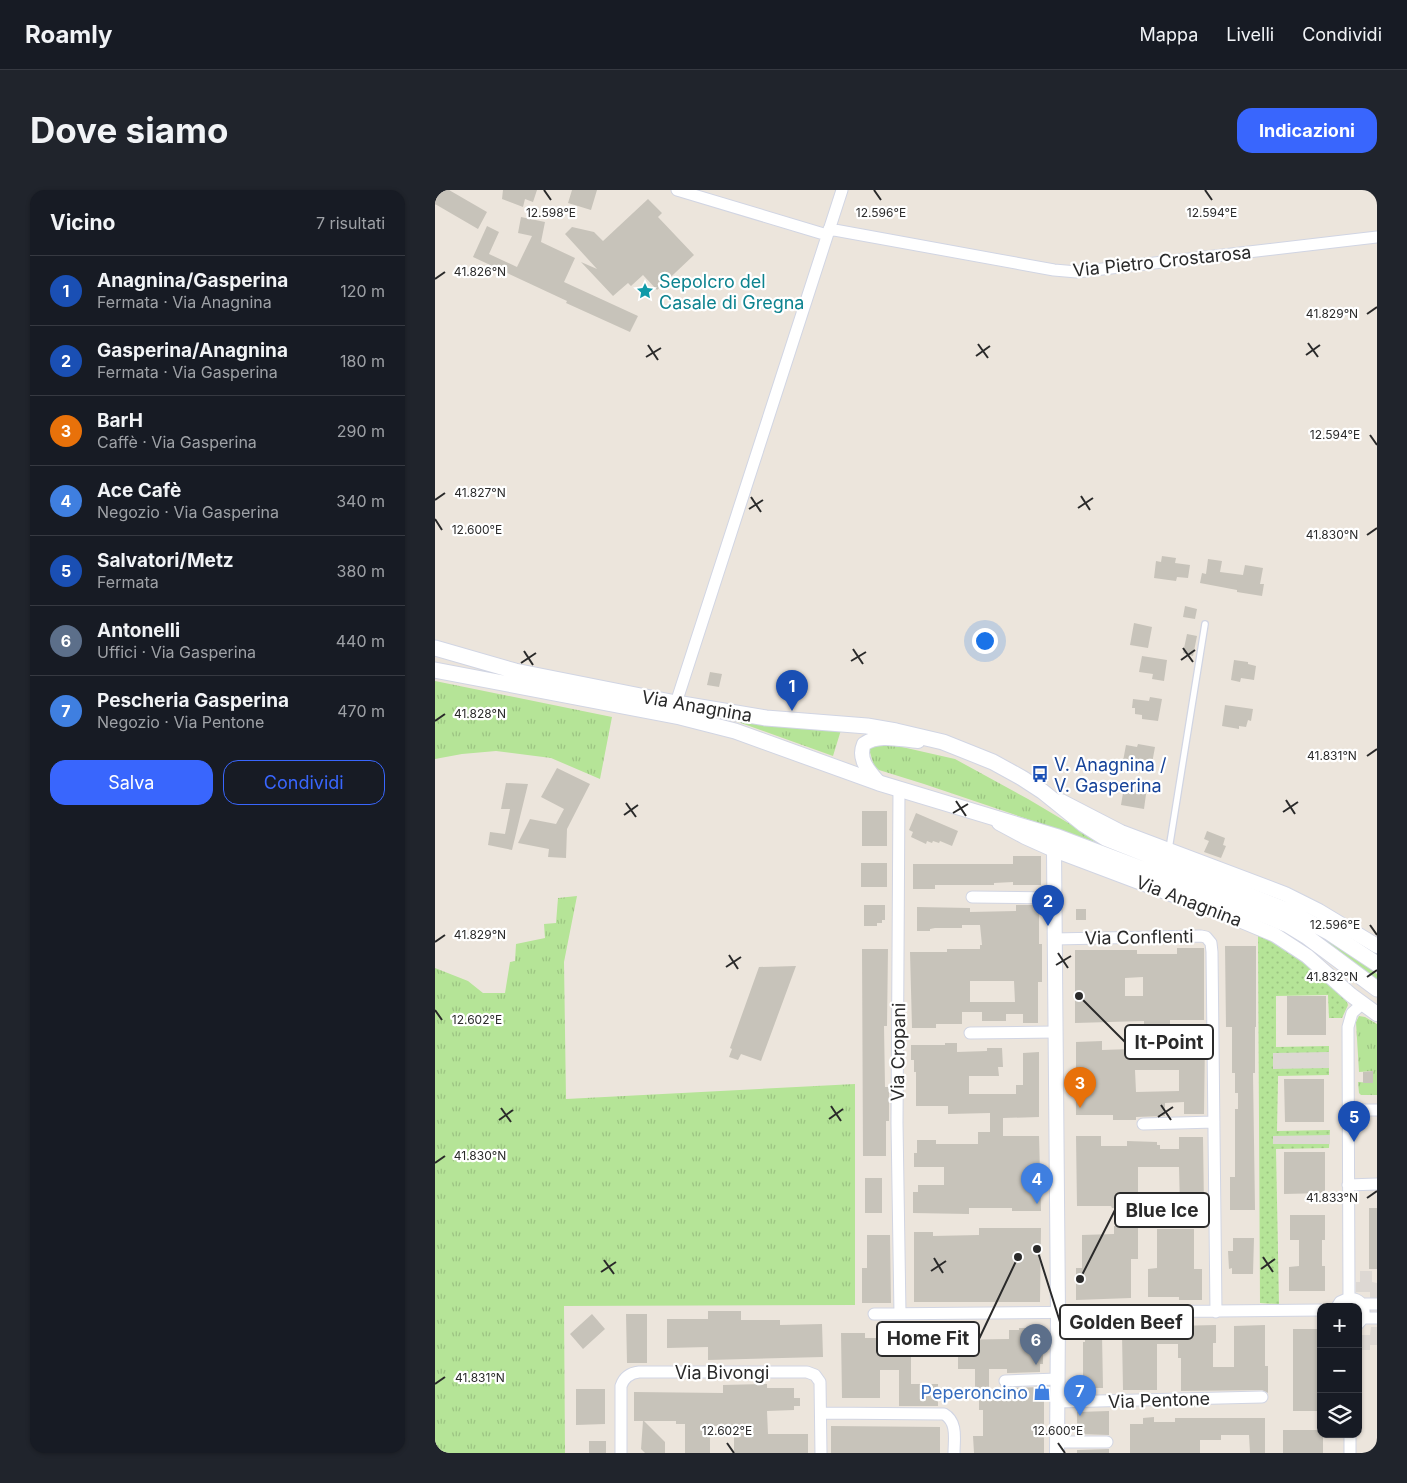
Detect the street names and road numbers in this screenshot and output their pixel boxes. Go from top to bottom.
street label: Via Pietro Crostarosa [1072,241,1252,281]
street label: Via Anagnina [640,686,754,726]
street label: Via Anagnina [1133,871,1245,931]
street label: Via Conflenti [1084,926,1194,948]
street label: Via Cropani [887,1002,909,1102]
street label: Via Bivongi [675,1362,769,1383]
street label: Via Pentone [1108,1388,1210,1412]

